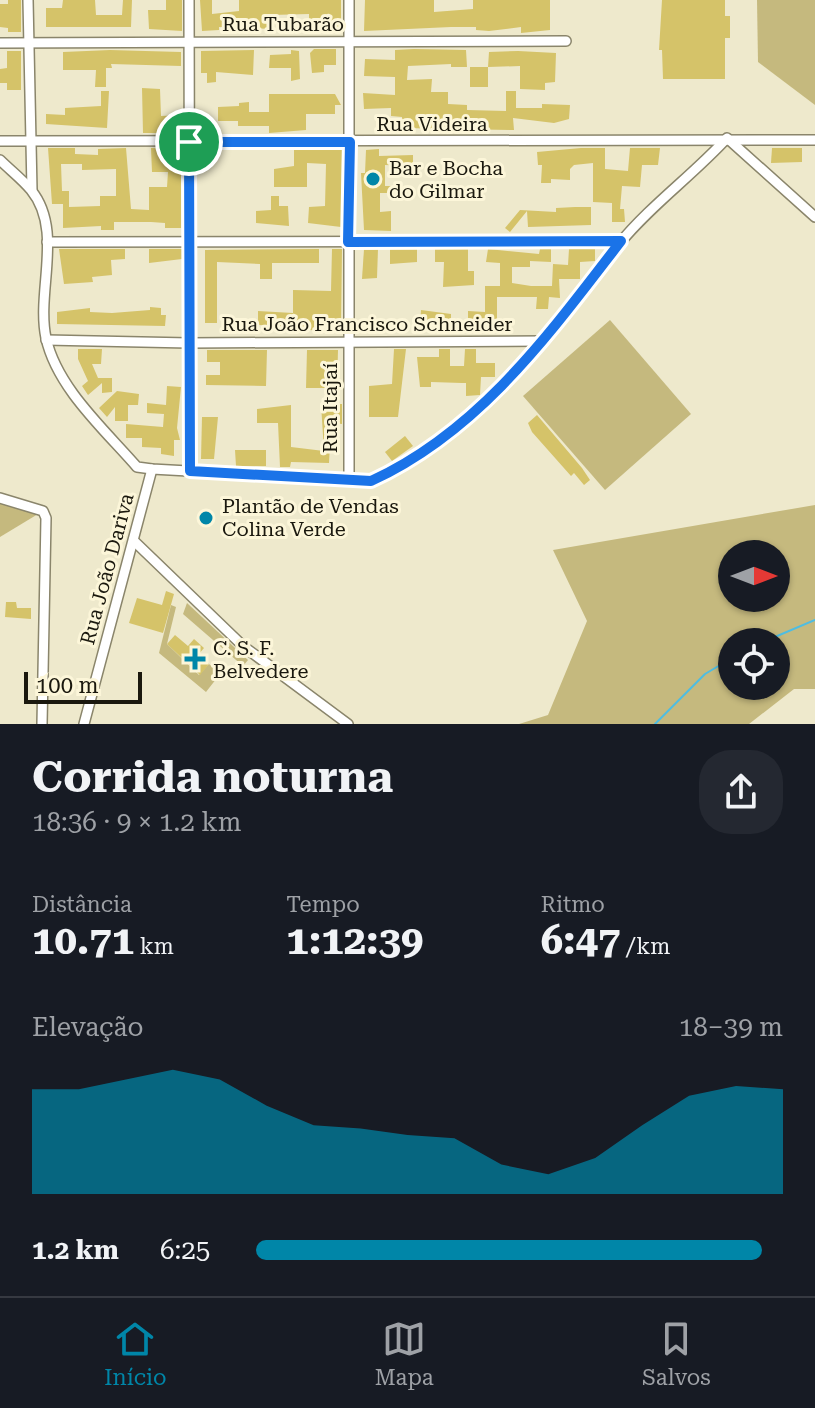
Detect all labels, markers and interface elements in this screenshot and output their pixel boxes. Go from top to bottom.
street label: Rua Tubarão [222,12,344,36]
pin [155,108,223,176]
street label: Rua Videira [376,112,488,136]
icon: arrive [167,120,211,164]
place label: Bar e Bocha do Gilmar [389,156,503,203]
marker: Bar e Bocha do Gilmar [364,170,382,188]
street label: Rua João Francisco Schneider [221,312,513,336]
street label: Rua Itajaí [318,363,342,453]
street label: Rua João Dariva [75,490,139,647]
place label: Plantão de Vendas Colina Verde [222,494,399,541]
marker: Plantão de Vendas Colina Verde [197,509,215,527]
north arrow [718,540,790,612]
map controls [718,540,790,700]
button: locate [718,628,790,700]
place label: C. S. F. Belvedere [213,636,309,683]
marker: C. S. F. Belvedere [184,648,206,670]
scale bar [24,668,142,704]
text: 100 m [36,673,99,698]
button: share [699,750,783,834]
text: Corrida noturna [32,751,393,803]
text: 18:36 · 9 × 1.2 km [32,807,242,837]
text: Distância [32,892,132,917]
text: Tempo [286,892,360,917]
text: Ritmo [541,892,605,917]
text: 10.71 [32,917,134,964]
text: 1:12:39 [286,917,423,964]
text: 6:47 [541,917,620,964]
text: km [134,934,174,959]
text: /km [620,934,670,959]
text: Elevação [32,1012,143,1042]
text: 18–39 m [679,1012,783,1042]
text: 1.2 km [32,1235,119,1265]
text: 6:25 [160,1235,210,1265]
tab: Início [104,1317,166,1390]
tab: Mapa [375,1317,434,1390]
tab: Salvos [642,1317,711,1390]

